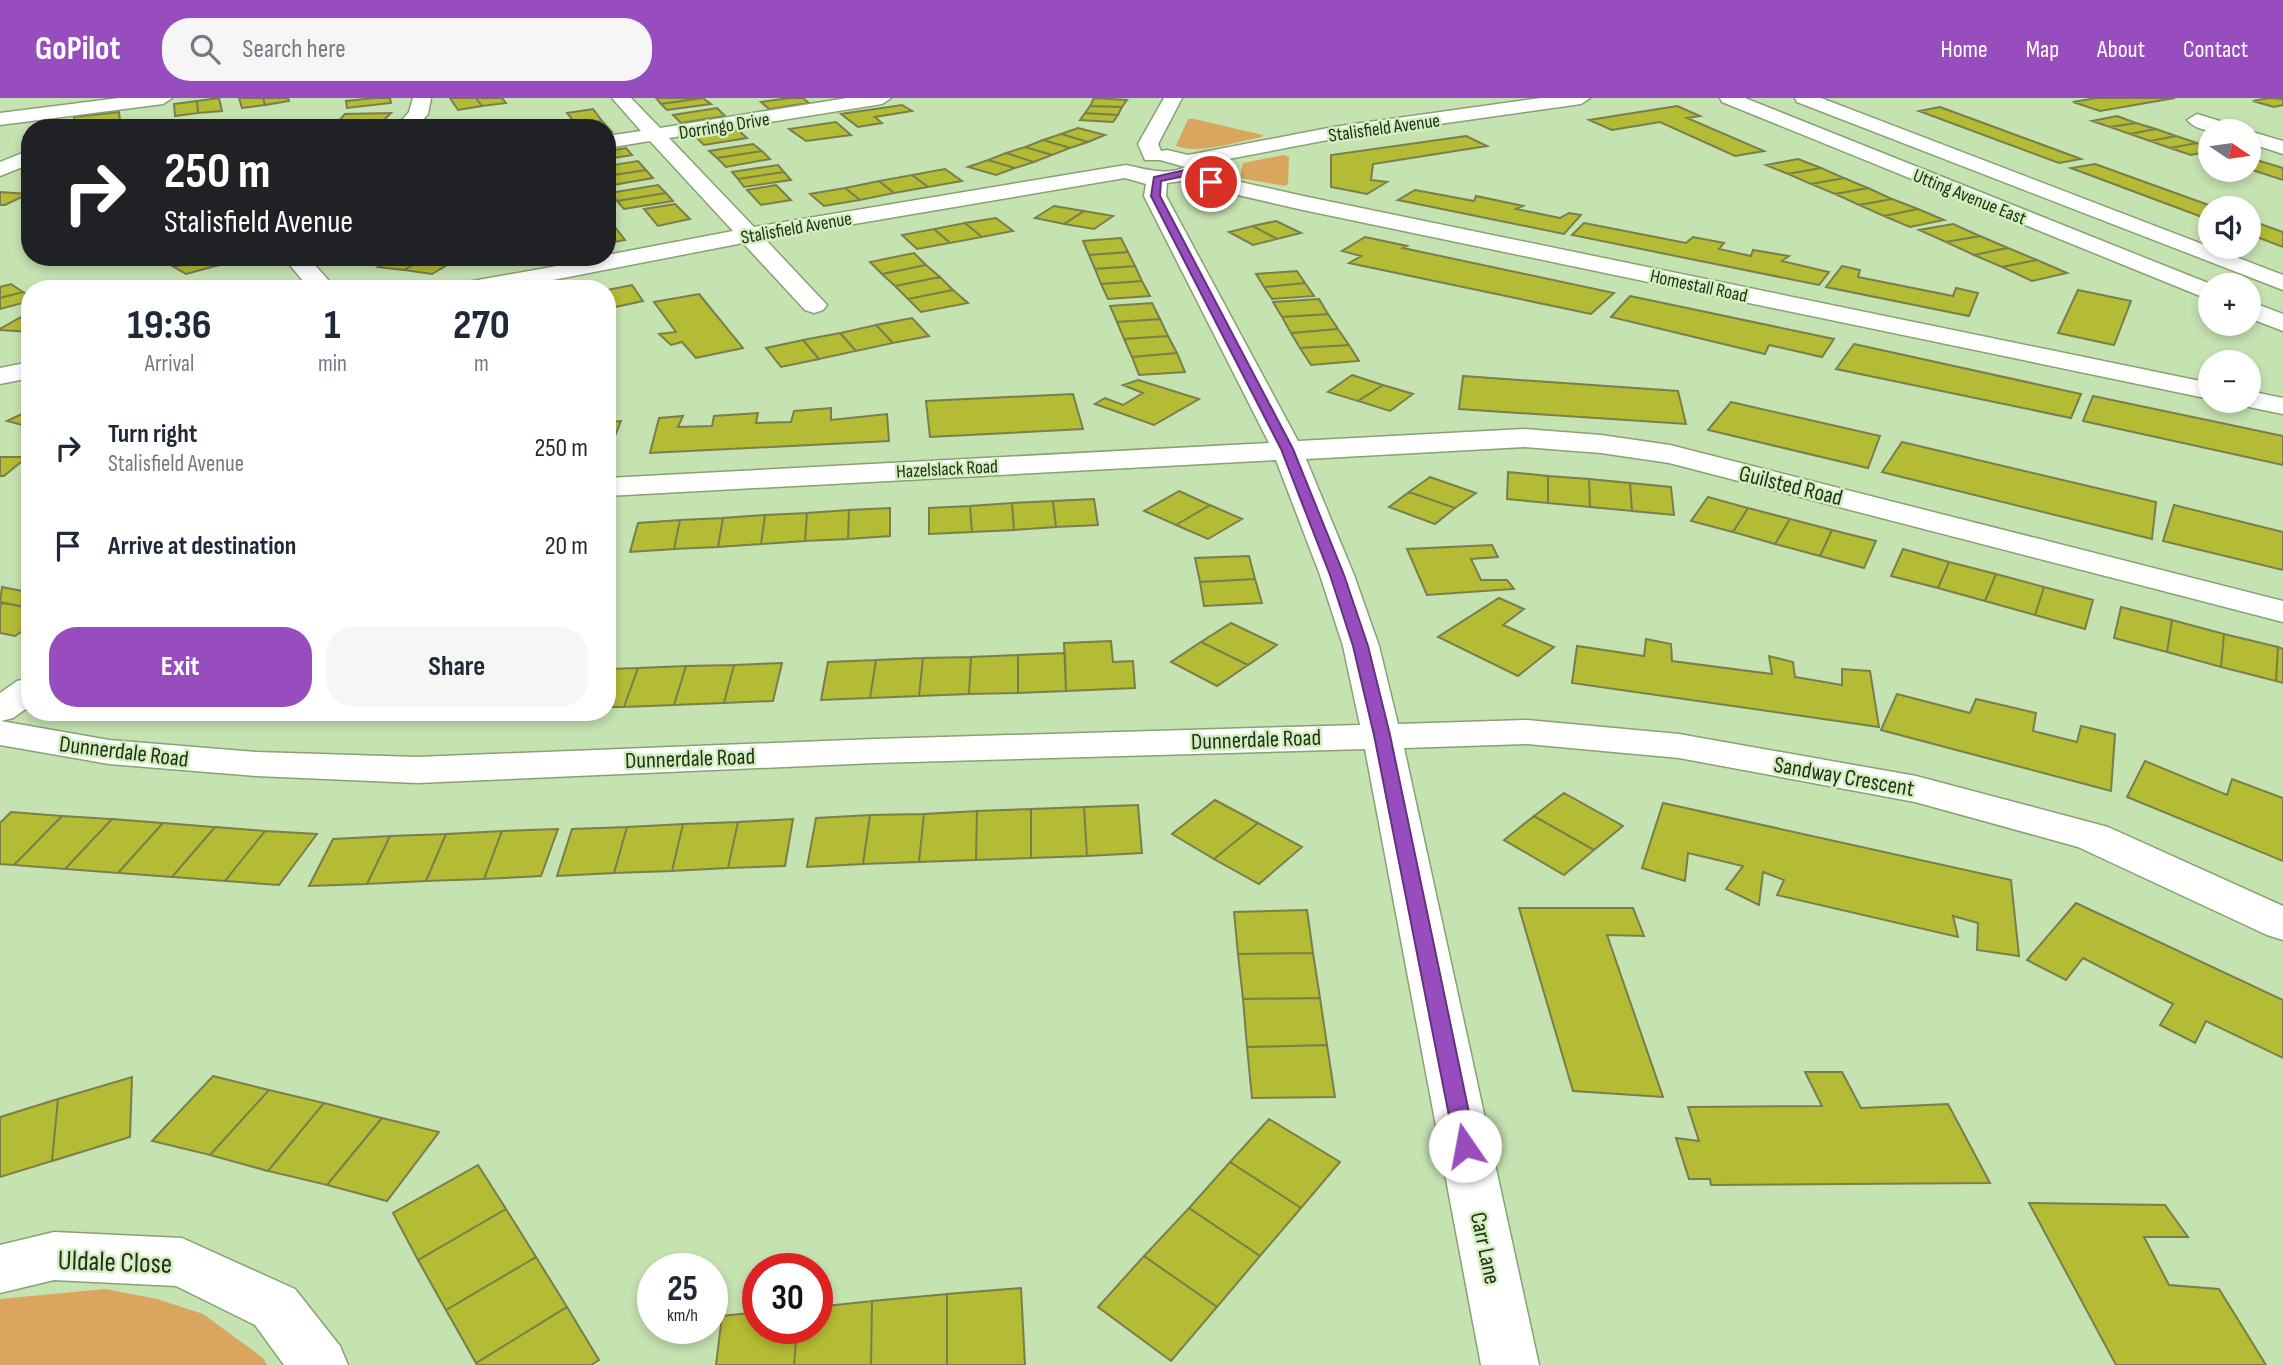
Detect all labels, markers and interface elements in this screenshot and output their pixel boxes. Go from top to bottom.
search box [162,18,652,81]
text: GoPilot [35,29,120,69]
icon: search [186,30,224,68]
text: Search here [242,34,346,65]
text: Home [1940,35,1988,64]
text: Map [2026,35,2059,64]
text: About [2097,35,2145,64]
text: Contact [2183,35,2248,64]
street label: Dorringo Drive [677,108,771,145]
street label: Stalisfield Avenue [1327,109,1441,148]
north arrow [2198,119,2261,182]
map controls [2198,119,2261,413]
text: 250 m [164,143,270,202]
icon: right [49,147,140,238]
pin [1181,152,1241,212]
icon: arrive [1192,163,1230,201]
street label: Utting Avenue East [1909,164,2030,231]
button: sound [2198,196,2261,259]
text: Stalisfield Avenue [164,203,353,242]
street label: Stalisfield Avenue [739,207,854,250]
street label: Homestall Road [1648,265,1749,308]
button: + [2198,273,2261,336]
text: 19:36 [127,300,212,351]
text: 1 [324,300,341,351]
text: 270 [453,300,510,351]
text: Arrival [145,350,194,378]
text: min [318,350,347,378]
text: m [474,350,489,378]
button: − [2198,350,2261,413]
text: Turn right [108,419,197,450]
icon: right [49,429,87,467]
text: 250 m [534,433,588,464]
text: Stalisfield Avenue [108,450,244,478]
street label: Hazelslack Road [896,455,999,484]
street label: Guilsted Road [1736,460,1845,512]
icon: arrive [49,527,87,565]
text: Arrive at destination [108,531,296,562]
text: 20 m [545,531,588,562]
button: Exit [49,627,312,707]
button: Share [326,627,588,707]
street label: Dunnerdale Road [1191,724,1322,756]
street label: Dunnerdale Road [58,730,190,774]
street label: Dunnerdale Road [625,743,756,775]
street label: Sandway Crescent [1771,751,1916,803]
position arrow [1428,1109,1502,1183]
street label: Carr Lane [1464,1210,1506,1287]
street label: Uldale Close [57,1244,173,1281]
speed limit sign: 30 [742,1253,833,1344]
text: 25 [667,1268,698,1311]
text: km/h [667,1305,698,1326]

